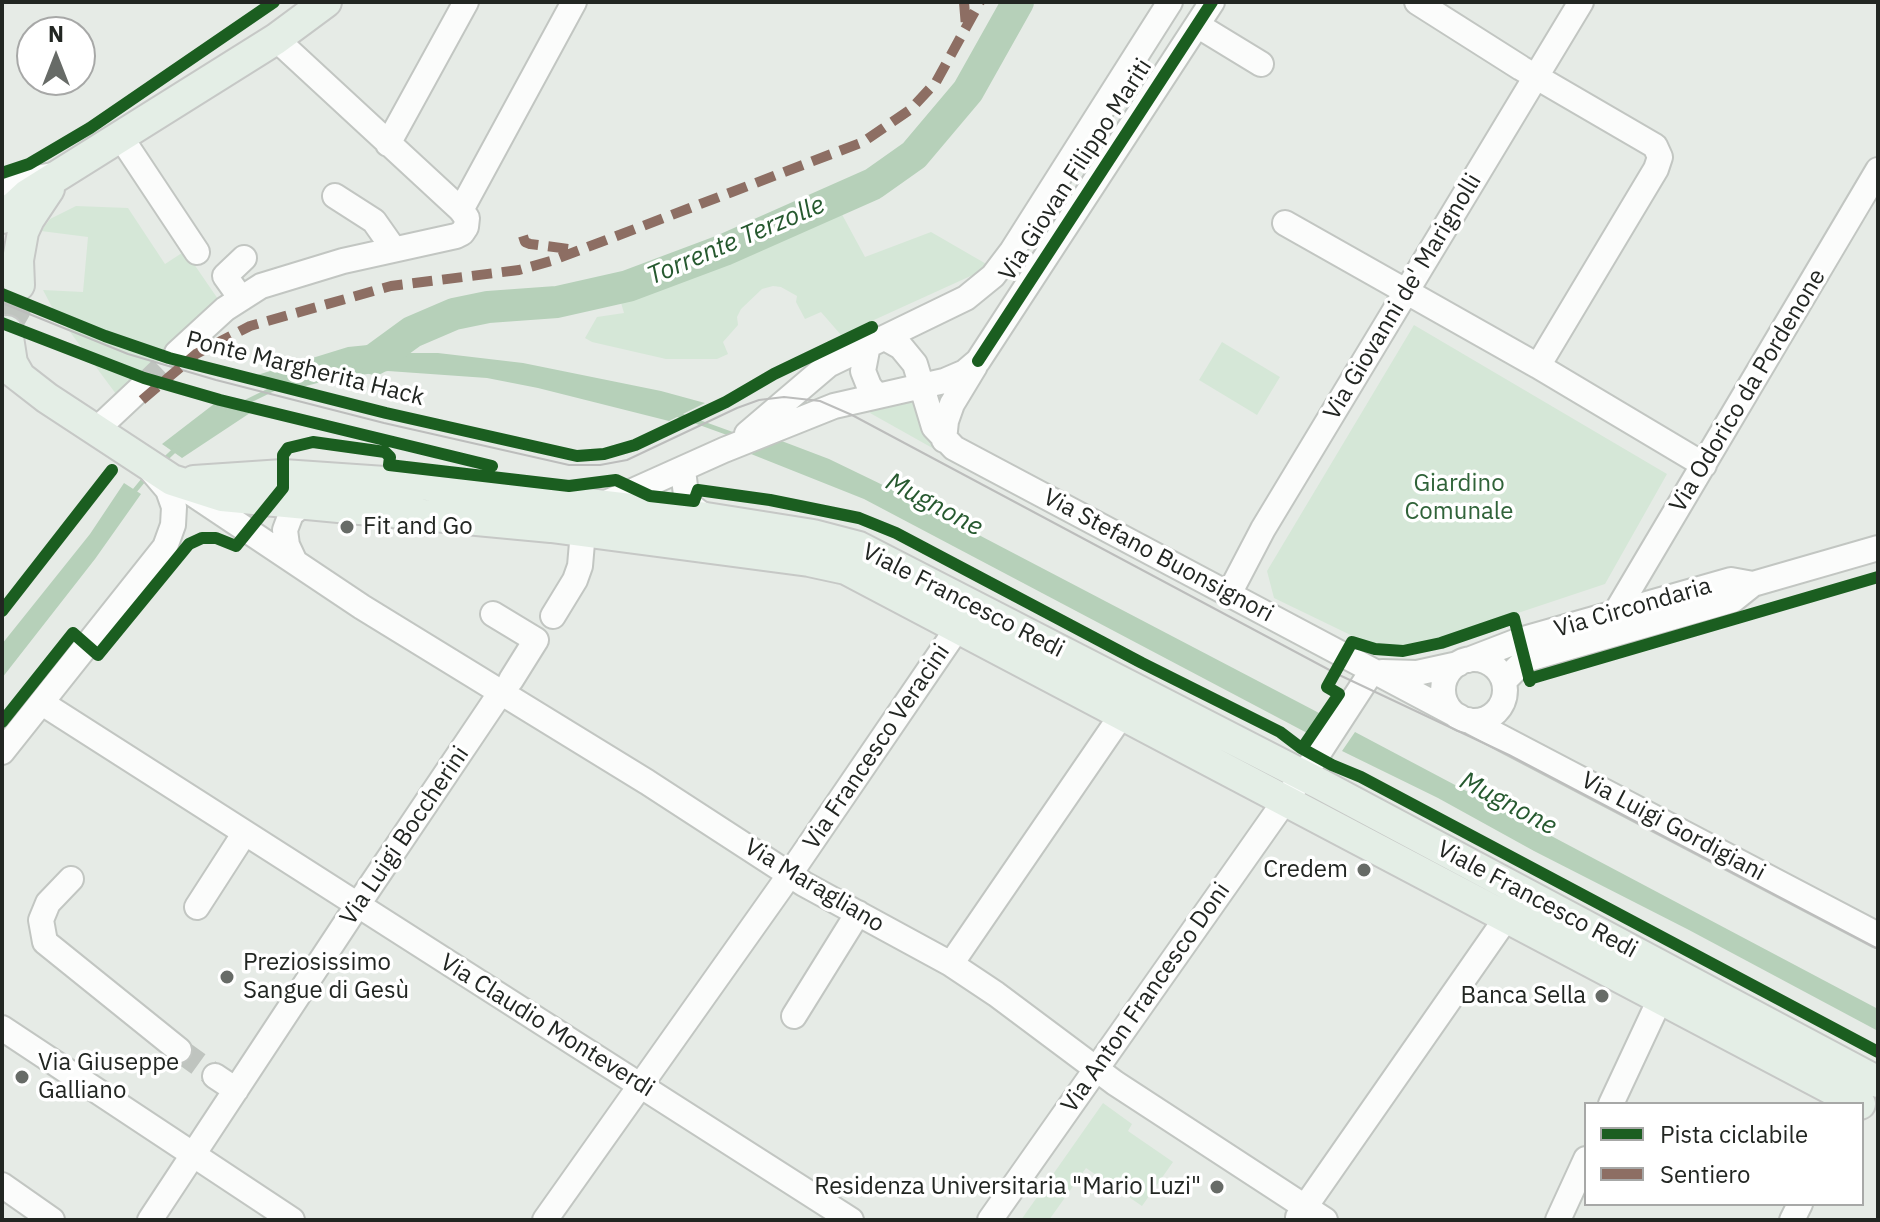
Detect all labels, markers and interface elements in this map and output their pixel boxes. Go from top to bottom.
north arrow [16,16,96,96]
text: N [48,19,64,48]
street label: Via Giovan Filippo Mariti [993,53,1159,287]
street label: Via Giovanni de' Marignolli [1318,169,1488,425]
water label: Torrente Terzolle [643,190,829,292]
street label: Via Odorico da Pordenone [1664,264,1832,518]
street label: Ponte Margherita Hack [183,325,427,413]
water label: Mugnone [880,467,988,543]
park label: Giardino Comunale [1404,470,1514,526]
street label: Via Stefano Buonsignori [1038,483,1278,629]
place label: Fit and Go [363,513,473,541]
marker: Fit and Go [338,518,356,536]
street label: Viale Francesco Redi [857,538,1069,664]
street label: Via Circondaria [1551,572,1715,644]
street label: Via Francesco Veracini [798,639,956,855]
street label: Via Luigi Boccherini [335,741,475,931]
water label: Mugnone [1454,766,1562,842]
street label: Via Luigi Gordigiani [1576,766,1770,888]
street label: Via Maragliano [739,833,889,939]
street label: Viale Francesco Redi [1432,835,1642,965]
place label: Credem [1263,856,1348,884]
marker: Credem [1355,861,1373,879]
street label: Via Anton Francesco Doni [1056,877,1236,1119]
street label: Via Claudio Monteverdi [435,948,659,1104]
place label: Preziosissimo Sangue di Gesù [243,949,409,1005]
marker: Preziosissimo Sangue di Gesù [218,968,236,986]
place label: Banca Sella [1460,982,1586,1010]
marker: Banca Sella [1593,987,1611,1005]
place label: Via Giuseppe Galliano [38,1049,179,1105]
marker: Via Giuseppe Galliano [13,1068,31,1086]
legend [1584,1102,1864,1206]
text: Pista ciclabile [1660,1118,1808,1150]
text: Sentiero [1660,1158,1750,1190]
place label: Residenza Universitaria "Mario Luzi" [814,1173,1201,1201]
marker: Residenza Universitaria "Mario Luzi" [1208,1178,1226,1196]

